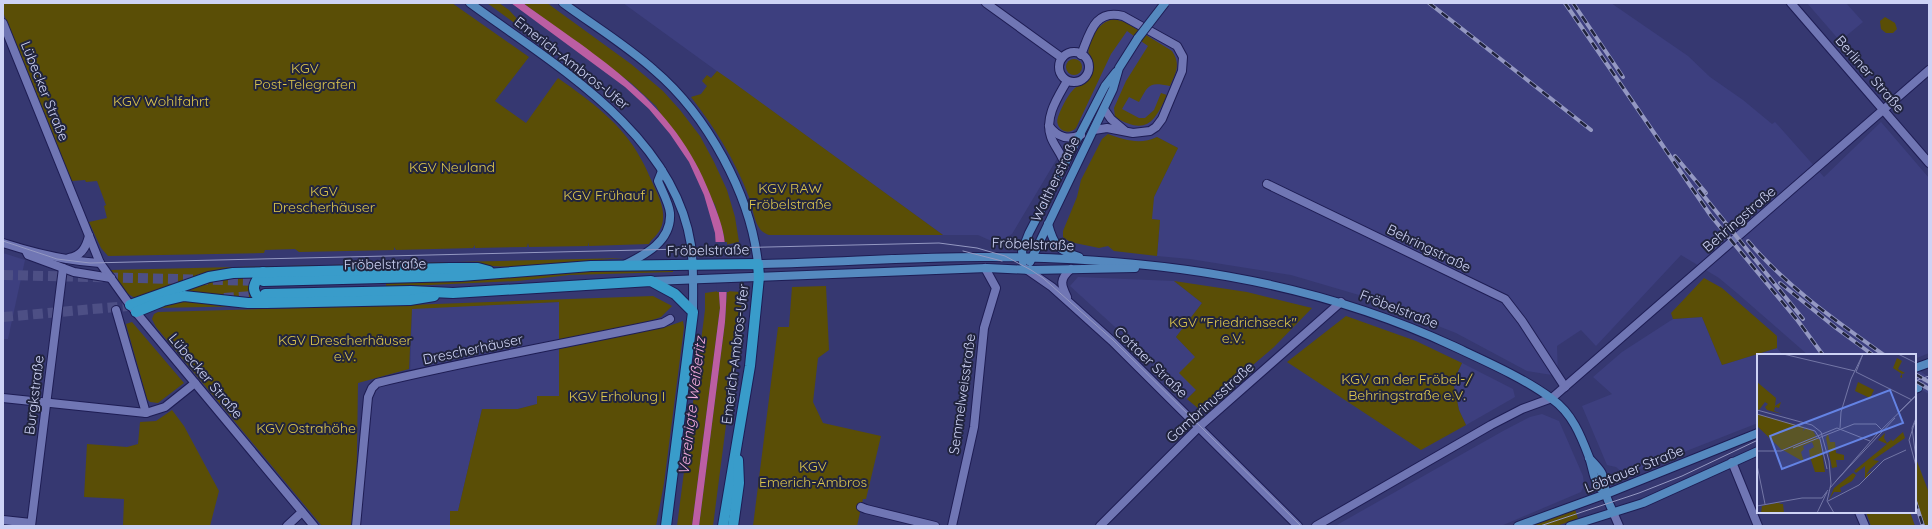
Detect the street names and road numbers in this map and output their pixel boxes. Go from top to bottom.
street label: Emerich-Ambros-Ufer [511,12,634,114]
street label: Berliner Straße [1832,32,1909,116]
street label: Lübecker Straße [17,38,73,144]
street label: Waltherstraße [1027,133,1083,225]
street label: Behringstraße [1699,182,1779,256]
street label: Behringstraße [1384,220,1474,276]
street label: Fröbelstraße [991,234,1075,254]
street label: Fröbelstraße [667,240,750,260]
street label: Fröbelstraße [344,254,427,274]
street label: Emerich-Ambros-Ufer [717,282,753,425]
street label: Fröbelstraße [1357,286,1441,332]
street label: Cottaer Straße [1110,322,1192,402]
street label: Drescherhäuser [421,329,525,368]
street label: Lübecker Straße [165,330,247,422]
street label: Semmelweisstraße [945,332,979,455]
street label: Burgkstraße [20,354,48,436]
street label: Gambrinusstraße [1162,358,1258,446]
street label: Löbtauer Straße [1582,441,1686,497]

